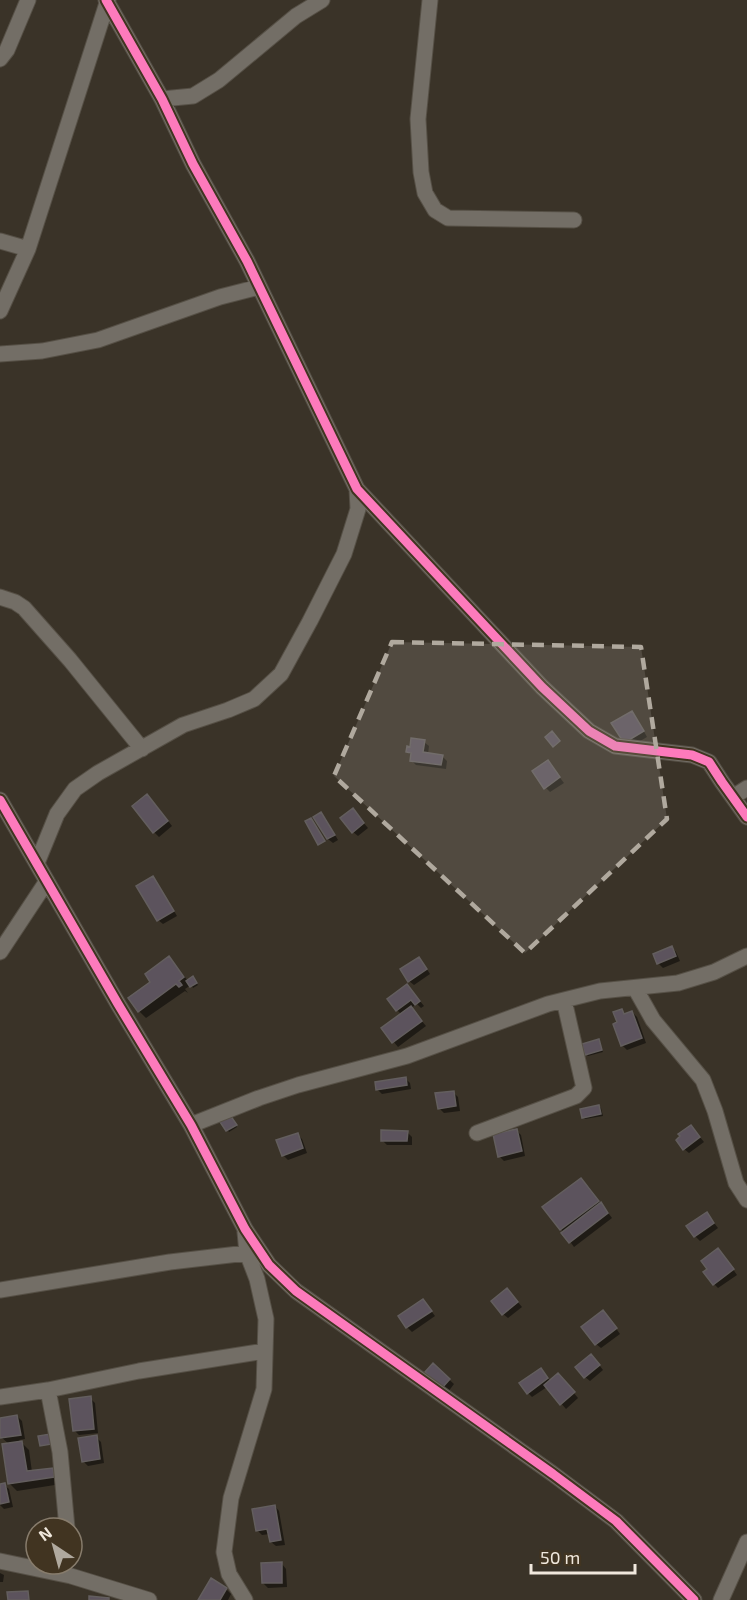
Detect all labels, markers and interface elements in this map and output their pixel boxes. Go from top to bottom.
north arrow [24,1516,84,1576]
text: N [35,1522,55,1545]
scale bar [531,1537,634,1575]
text: 50 m [540,1546,580,1568]

